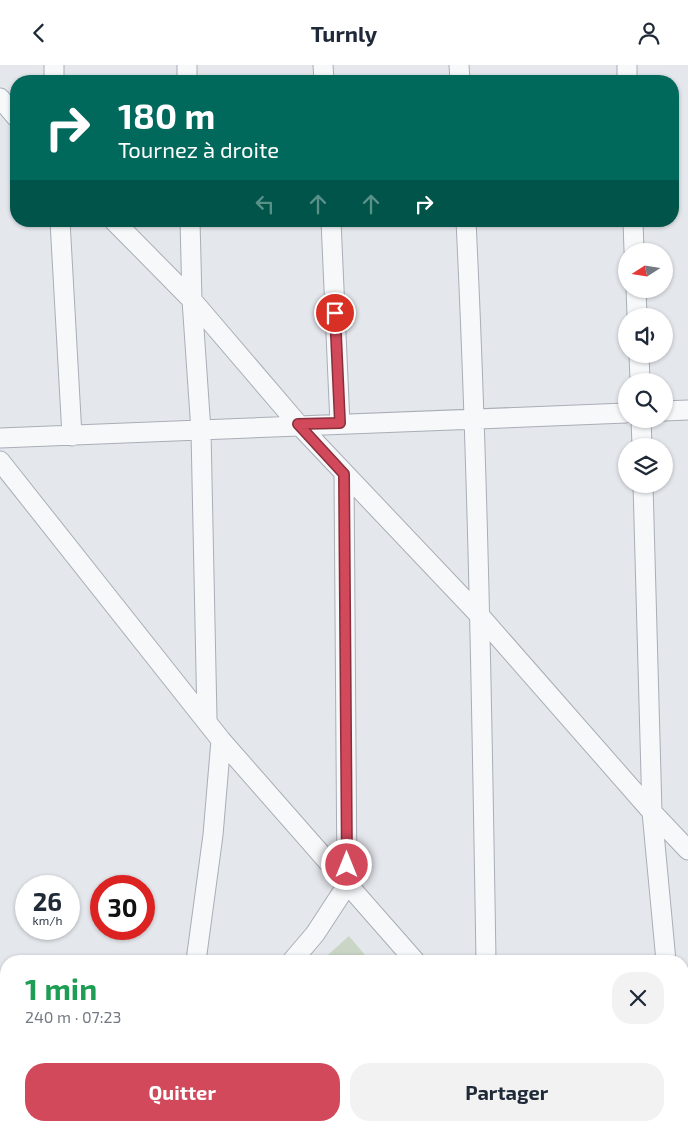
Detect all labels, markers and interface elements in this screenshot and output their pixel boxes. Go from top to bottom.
icon: back [25,19,53,47]
icon: person [635,19,663,47]
text: Turnly [311,20,377,46]
text: 180 m [118,94,215,136]
icon: right [35,95,100,160]
text: Tournez à droite [118,136,279,162]
icon: left [251,190,279,218]
icon: ahead [304,190,332,218]
icon: ahead [357,190,385,218]
icon: right [410,190,438,218]
north arrow [618,243,672,297]
map controls [618,243,673,493]
pin [314,292,356,334]
icon: arrive [321,299,349,327]
button: sound [618,308,673,363]
button: search [618,373,673,428]
button: layers [618,438,673,493]
position arrow [320,838,372,890]
speed limit sign: 30 [90,875,155,940]
text: 26 [33,886,62,916]
text: km/h [33,913,62,927]
text: 1 min [25,970,97,1006]
button: close [612,972,664,1024]
text: 240 m · 07:23 [25,1007,121,1026]
button: Quitter [25,1063,340,1121]
button: Partager [350,1063,664,1121]

